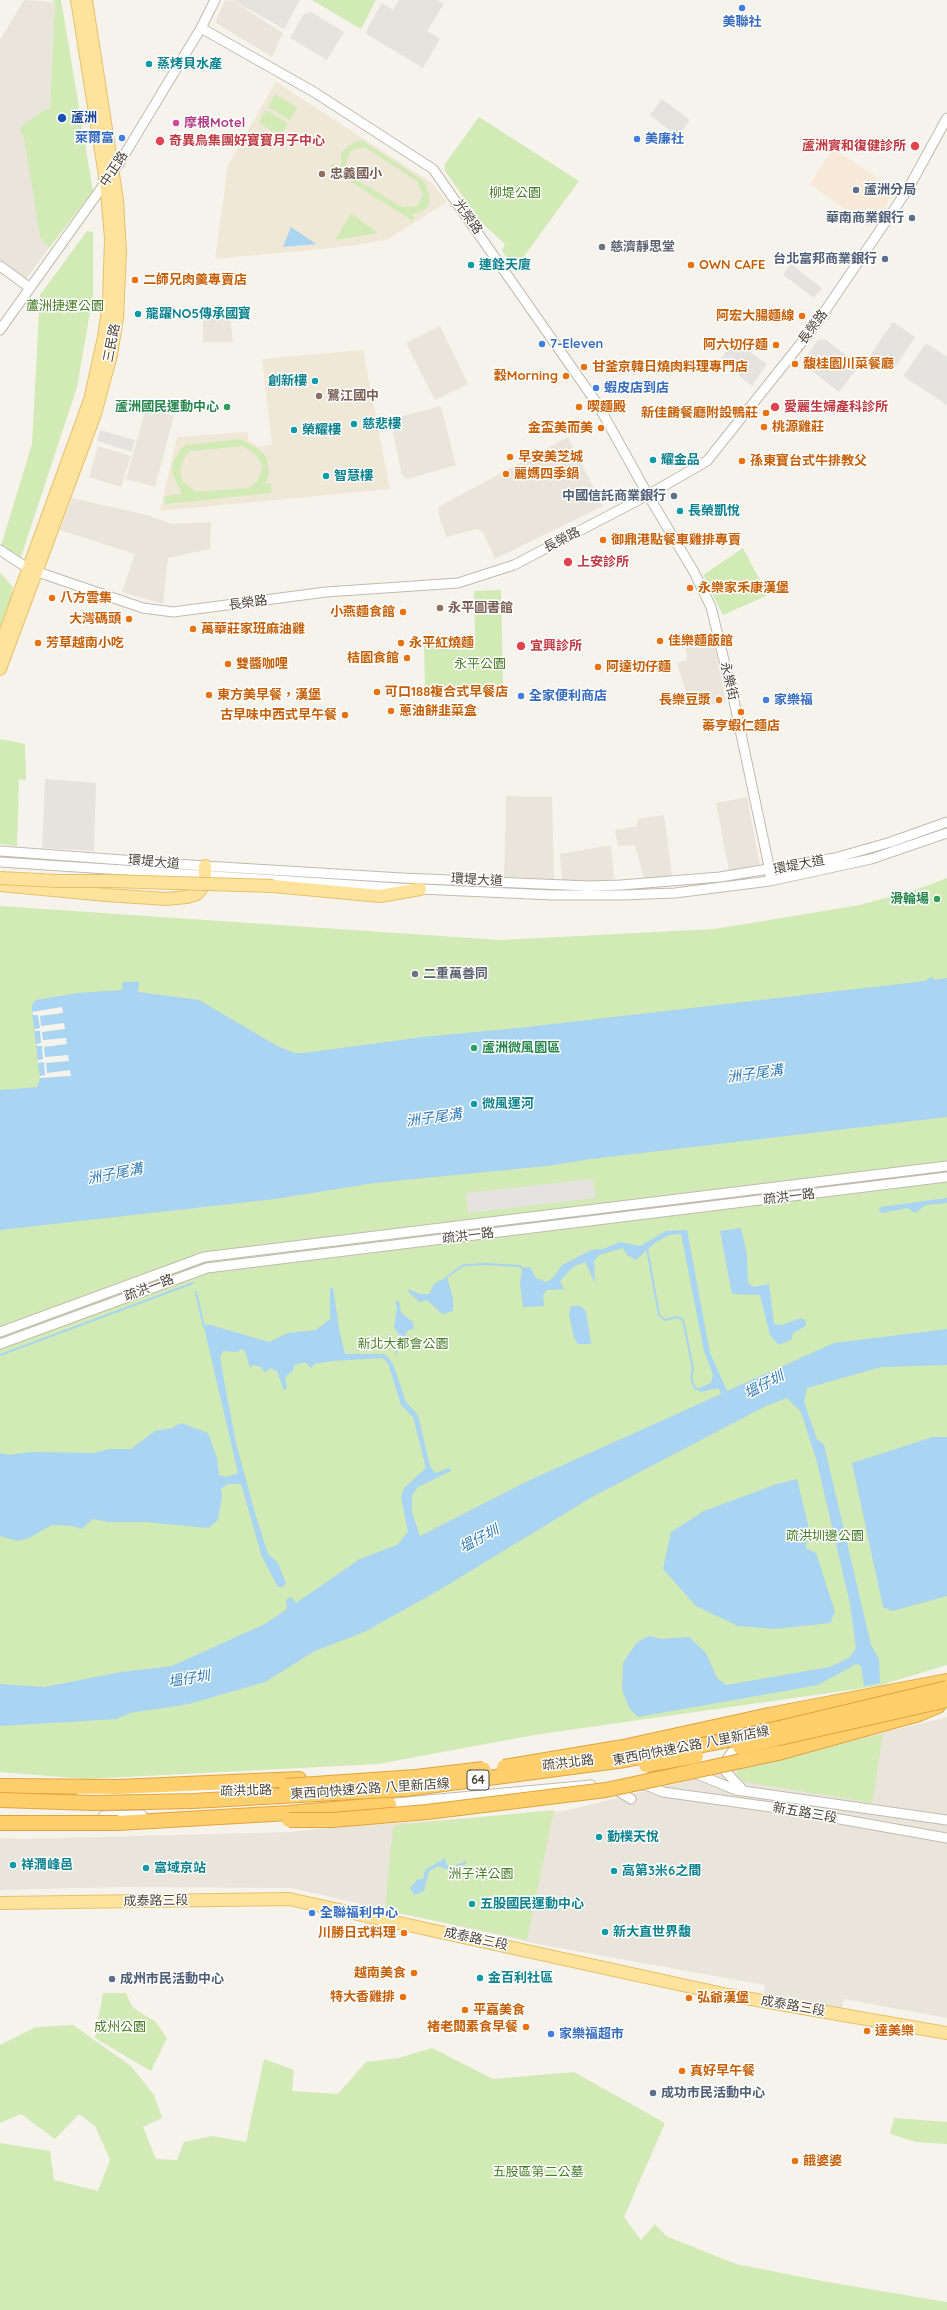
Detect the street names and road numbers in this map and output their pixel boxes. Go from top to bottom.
street label: 中正路 [97,148,131,190]
street label: 光榮路 [450,197,486,237]
street label: 長榮路 [795,307,831,347]
street label: 三民路 [101,322,123,364]
street label: 長榮路 [541,524,583,556]
street label: 長榮路 [228,593,268,613]
street label: 永樂街 [717,660,741,702]
street label: 環堤大道 [127,852,181,872]
street label: 環堤大道 [772,852,826,878]
street label: 環堤大道 [451,871,503,889]
street label: 疏洪一路 [762,1186,816,1208]
street label: 疏洪一路 [441,1225,495,1247]
street label: 疏洪一路 [122,1271,176,1305]
street label: 東西向快速公路 八里新店線 [611,1723,771,1769]
street label: 疏洪北路 [541,1752,595,1774]
road number: 64 [467,1770,489,1790]
street label: 東西向快速公路 八里新店線 [290,1776,450,1802]
street label: 疏洪北路 [220,1782,272,1800]
street label: 新五路三段 [772,1800,838,1826]
street label: 成泰路三段 [123,1893,189,1909]
street label: 成泰路三段 [443,1925,509,1953]
street label: 成泰路三段 [760,1993,826,2019]

